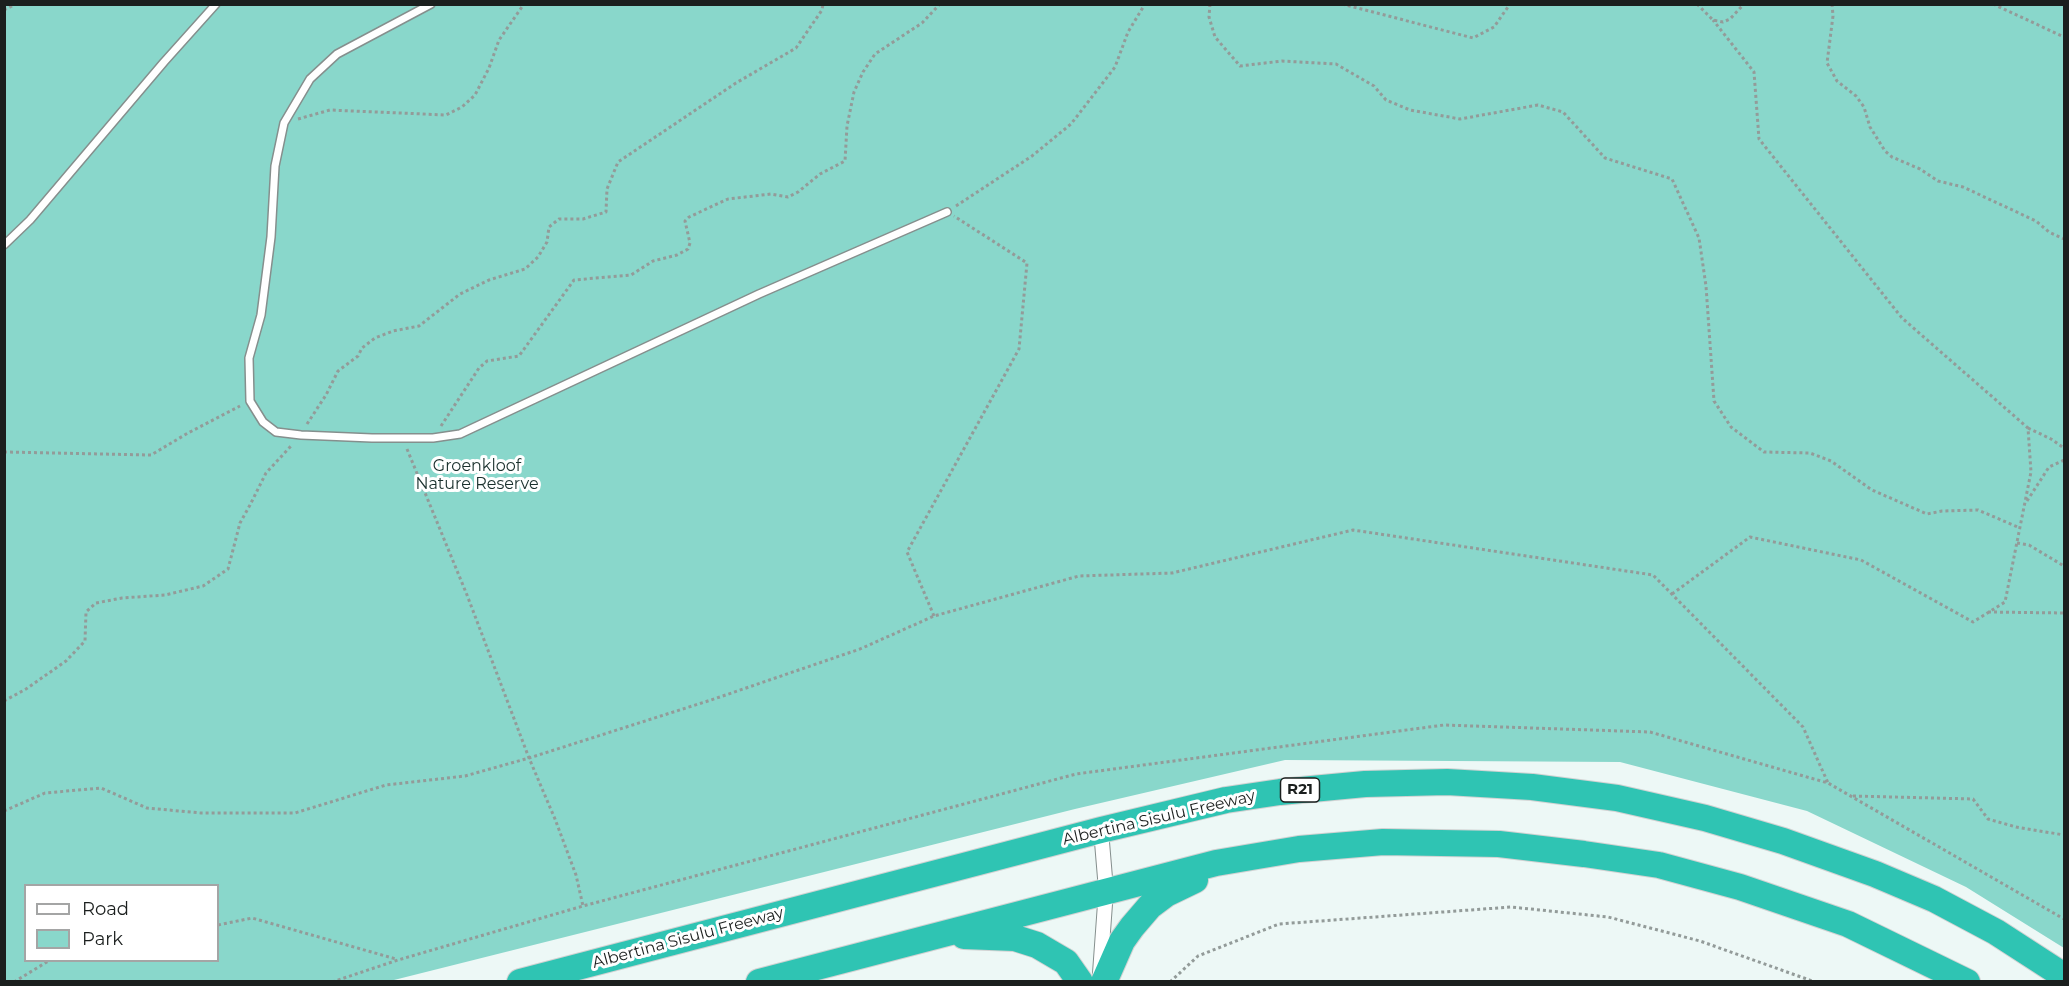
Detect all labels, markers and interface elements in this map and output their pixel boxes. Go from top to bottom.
park label: Groenkloof Nature Reserve [415,456,539,494]
road number: R21 [1280,778,1320,802]
street label: Albertina Sisulu Freeway [1061,786,1257,850]
legend [24,884,219,962]
text: Road [82,898,129,920]
street label: Albertina Sisulu Freeway [590,903,786,973]
text: Park [82,928,123,950]

